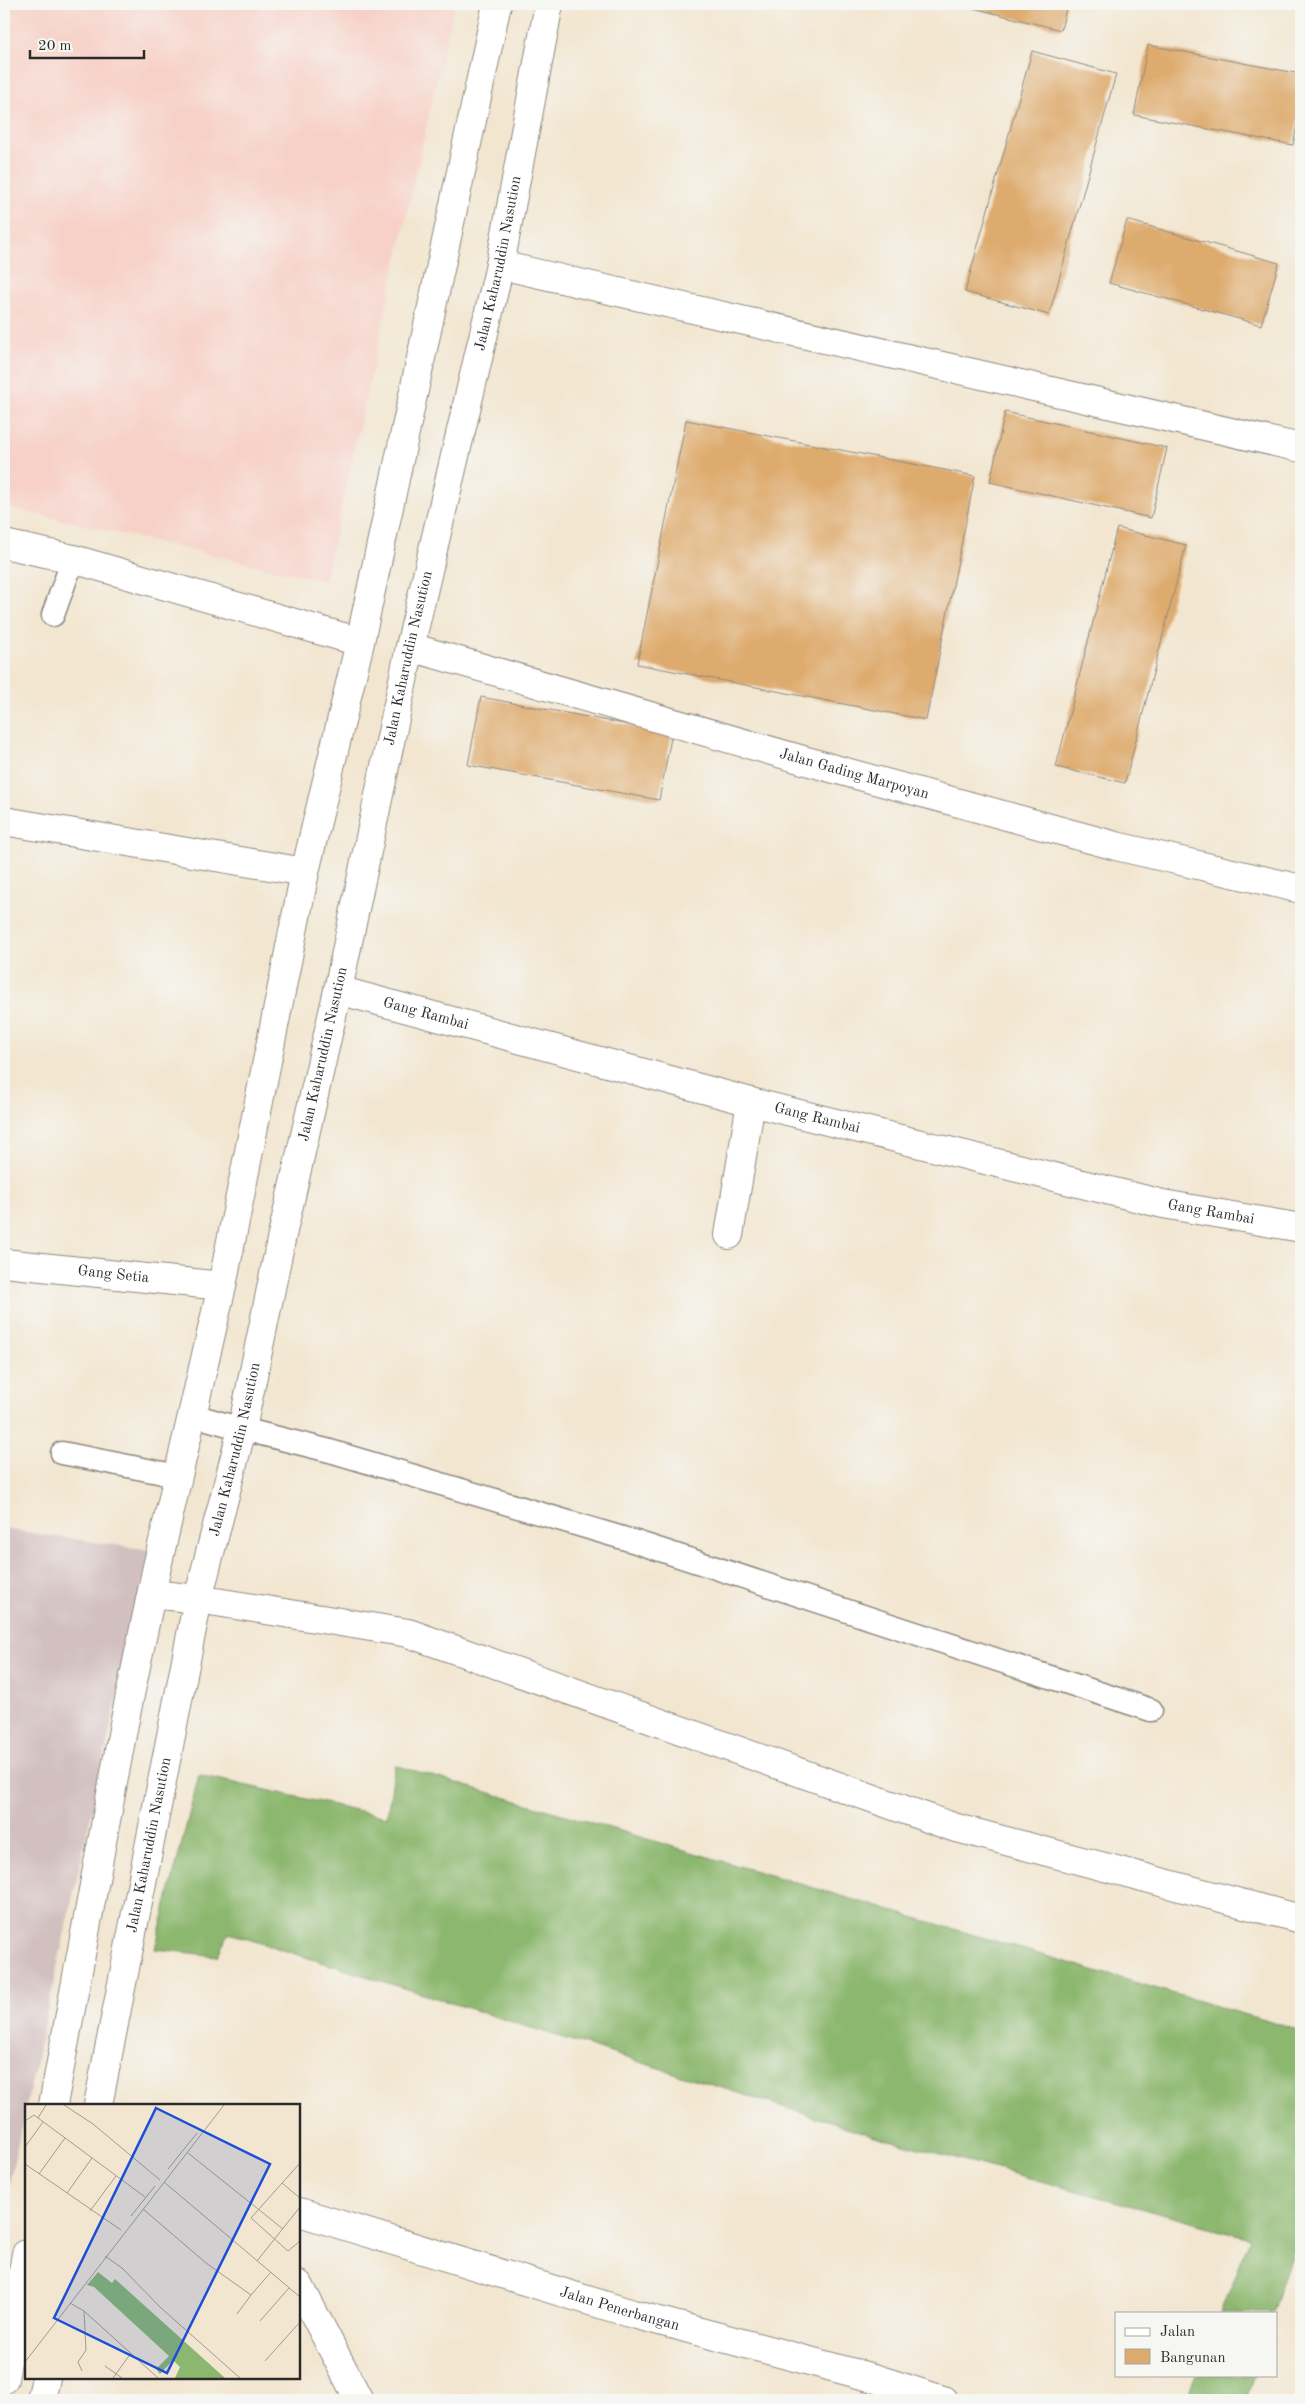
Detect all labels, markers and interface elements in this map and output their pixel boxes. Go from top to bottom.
scale bar [30,28,144,60]
text: 20 m [38,39,72,54]
street label: Jalan Kaharuddin Nasution [473,175,524,352]
street label: Jalan Kaharuddin Nasution [382,569,435,747]
street label: Jalan Gading Marpoyan [778,746,930,802]
street label: Jalan Kaharuddin Nasution [296,966,350,1143]
street label: Gang Rambai [381,995,470,1033]
street label: Gang Rambai [773,1101,862,1136]
street label: Gang Rambai [1166,1197,1256,1227]
street label: Gang Setia [77,1263,150,1286]
street label: Jalan Kaharuddin Nasution [207,1361,263,1538]
street label: Jalan Kaharuddin Nasution [125,1756,174,1934]
inset map [25,2104,300,2379]
street label: Jalan Penerbangan [558,2285,681,2334]
legend [1115,2312,1278,2376]
text: Jalan [1160,2325,1195,2340]
text: Bangunan [1160,2351,1226,2366]

